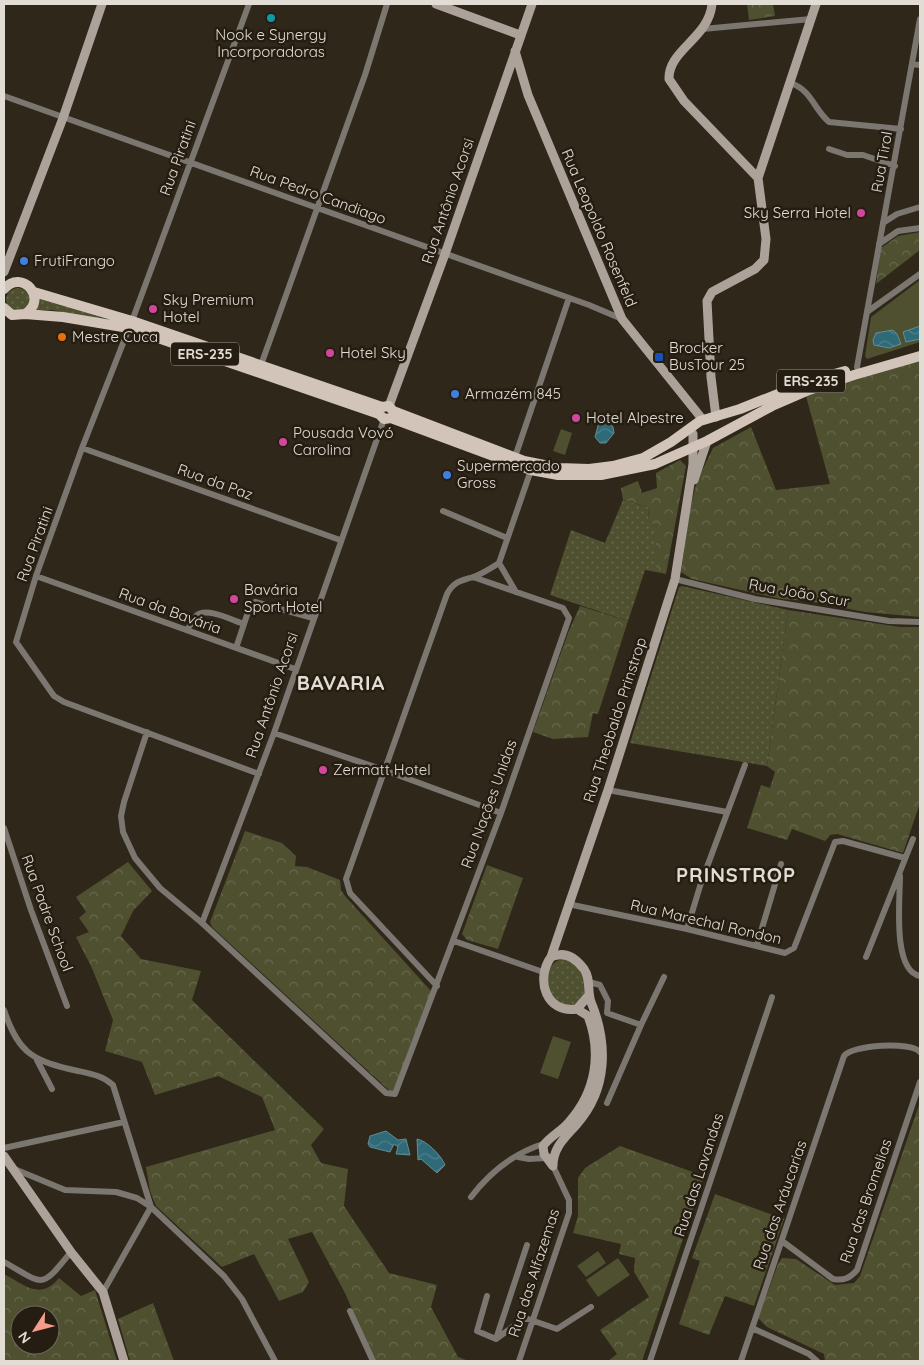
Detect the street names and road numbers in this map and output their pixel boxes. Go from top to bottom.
street label: Rua Piratini [155,118,200,198]
street label: Rua Tirol [867,130,896,194]
street label: Rua Antônio Acorsi [417,135,478,266]
street label: Rua Leopoldo Rosenfeld [558,146,641,310]
street label: Rua Pedro Candiago [247,161,389,228]
road number: ERS-235 [171,342,239,366]
road number: ERS-235 [777,370,845,392]
street label: Rua da Paz [175,459,256,504]
street label: Rua Piratini [12,504,57,584]
street label: Rua João Scur [747,574,851,611]
street label: Rua da Bavária [116,583,224,638]
street label: Rua Antônio Acorsi [241,629,302,760]
street label: Rua Theobaldo Prinstrop [579,635,650,805]
street label: Rua Nações Unidas [456,737,521,871]
street label: Rua Padre School [18,852,77,974]
street label: Rua Marechal Rondon [629,895,784,948]
street label: Rua das Lavandas [670,1111,727,1239]
street label: Rua das Bromelias [835,1136,896,1265]
street label: Rua das Aráucarias [748,1138,811,1272]
street label: Rua das Alfazemas [504,1206,563,1339]

